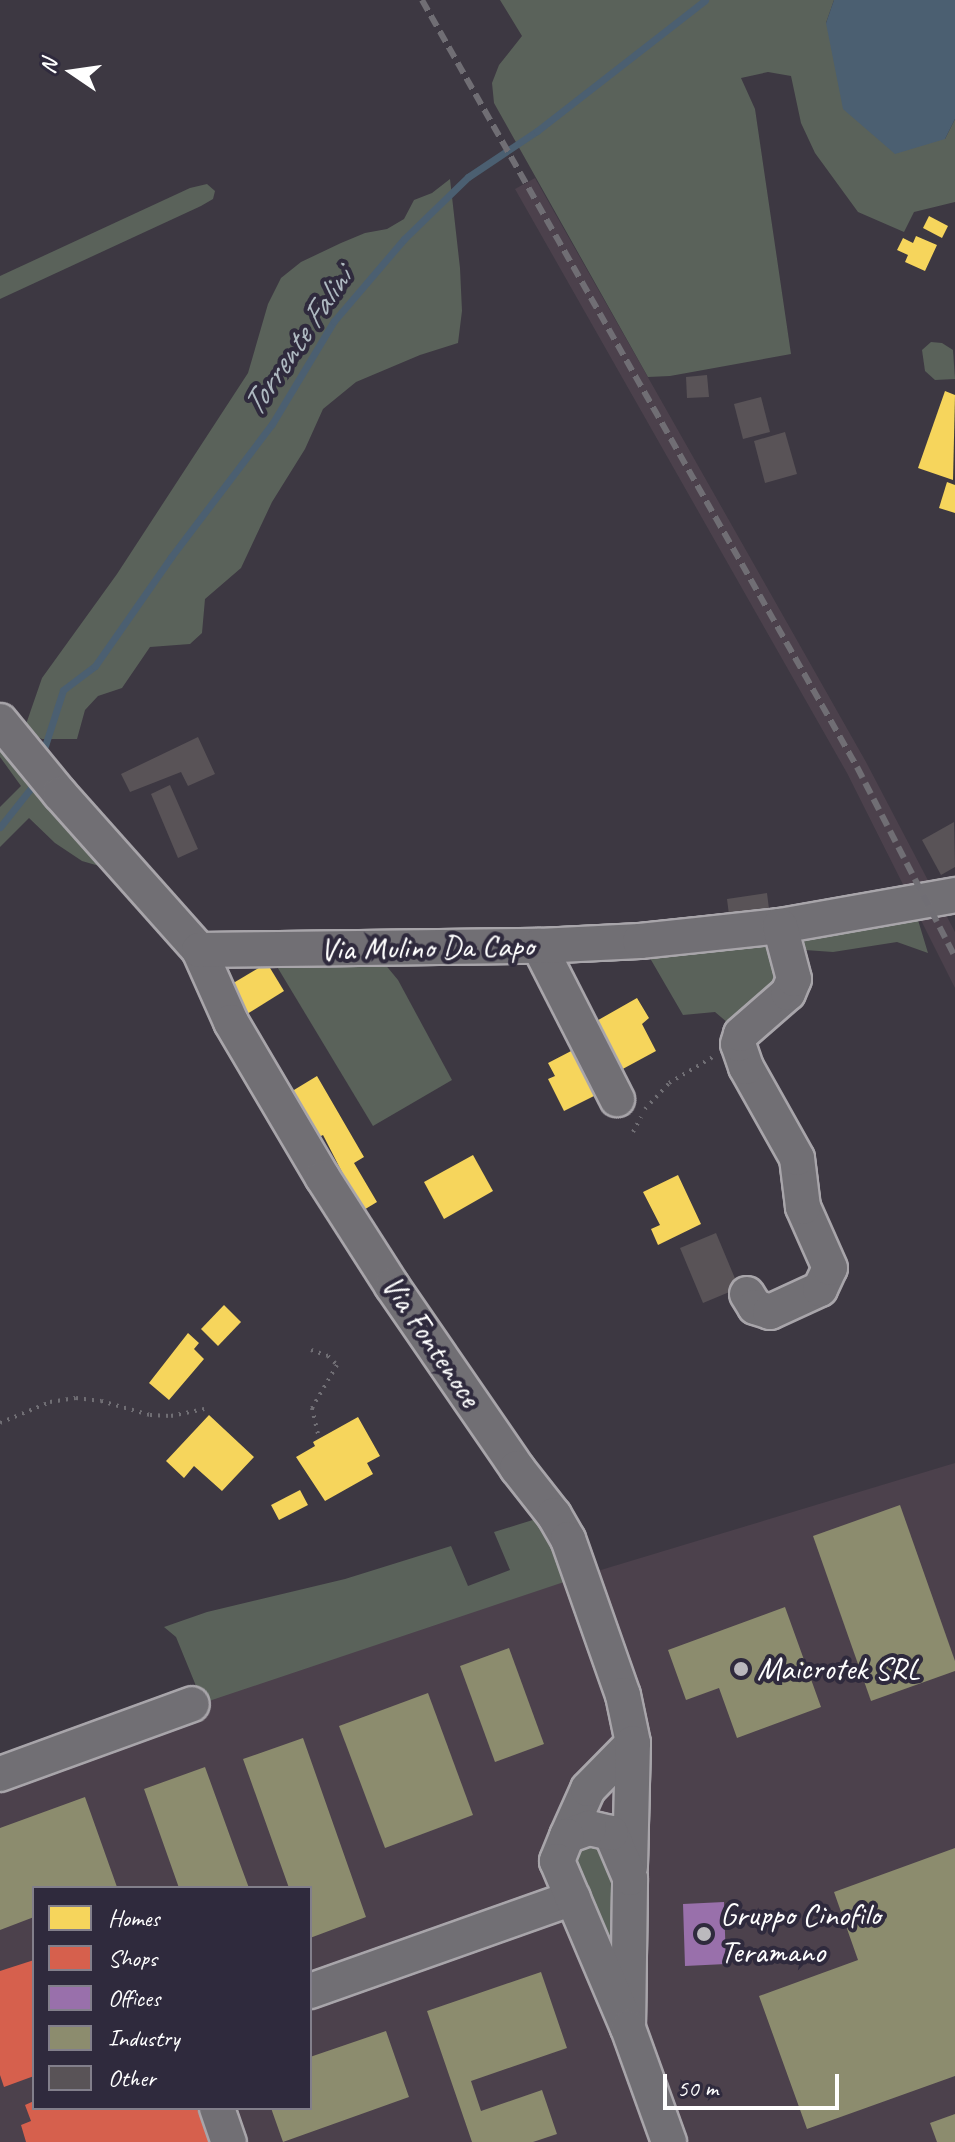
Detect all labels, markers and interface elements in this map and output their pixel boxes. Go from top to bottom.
north arrow [32,32,112,112]
text: N [33,57,64,76]
water label: Torrente Falini [232,261,360,423]
street label: Via Mulino Da Capo [319,927,535,969]
street label: Via Fontenoce [373,1268,489,1414]
place label: Maicrotek SRL [757,1650,920,1688]
marker: Maicrotek SRL [732,1660,750,1678]
legend [32,1886,312,2110]
place label: Gruppo Cinofilo Teramano [720,1897,880,1972]
text: Homes [108,1903,159,1933]
marker: Gruppo Cinofilo Teramano [695,1925,713,1943]
text: Shops [108,1943,157,1973]
text: Offices [108,1983,160,2013]
text: Industry [108,2023,179,2053]
scale bar [667,2058,843,2108]
text: Other [108,2063,156,2093]
text: 50 m [677,2073,718,2103]

